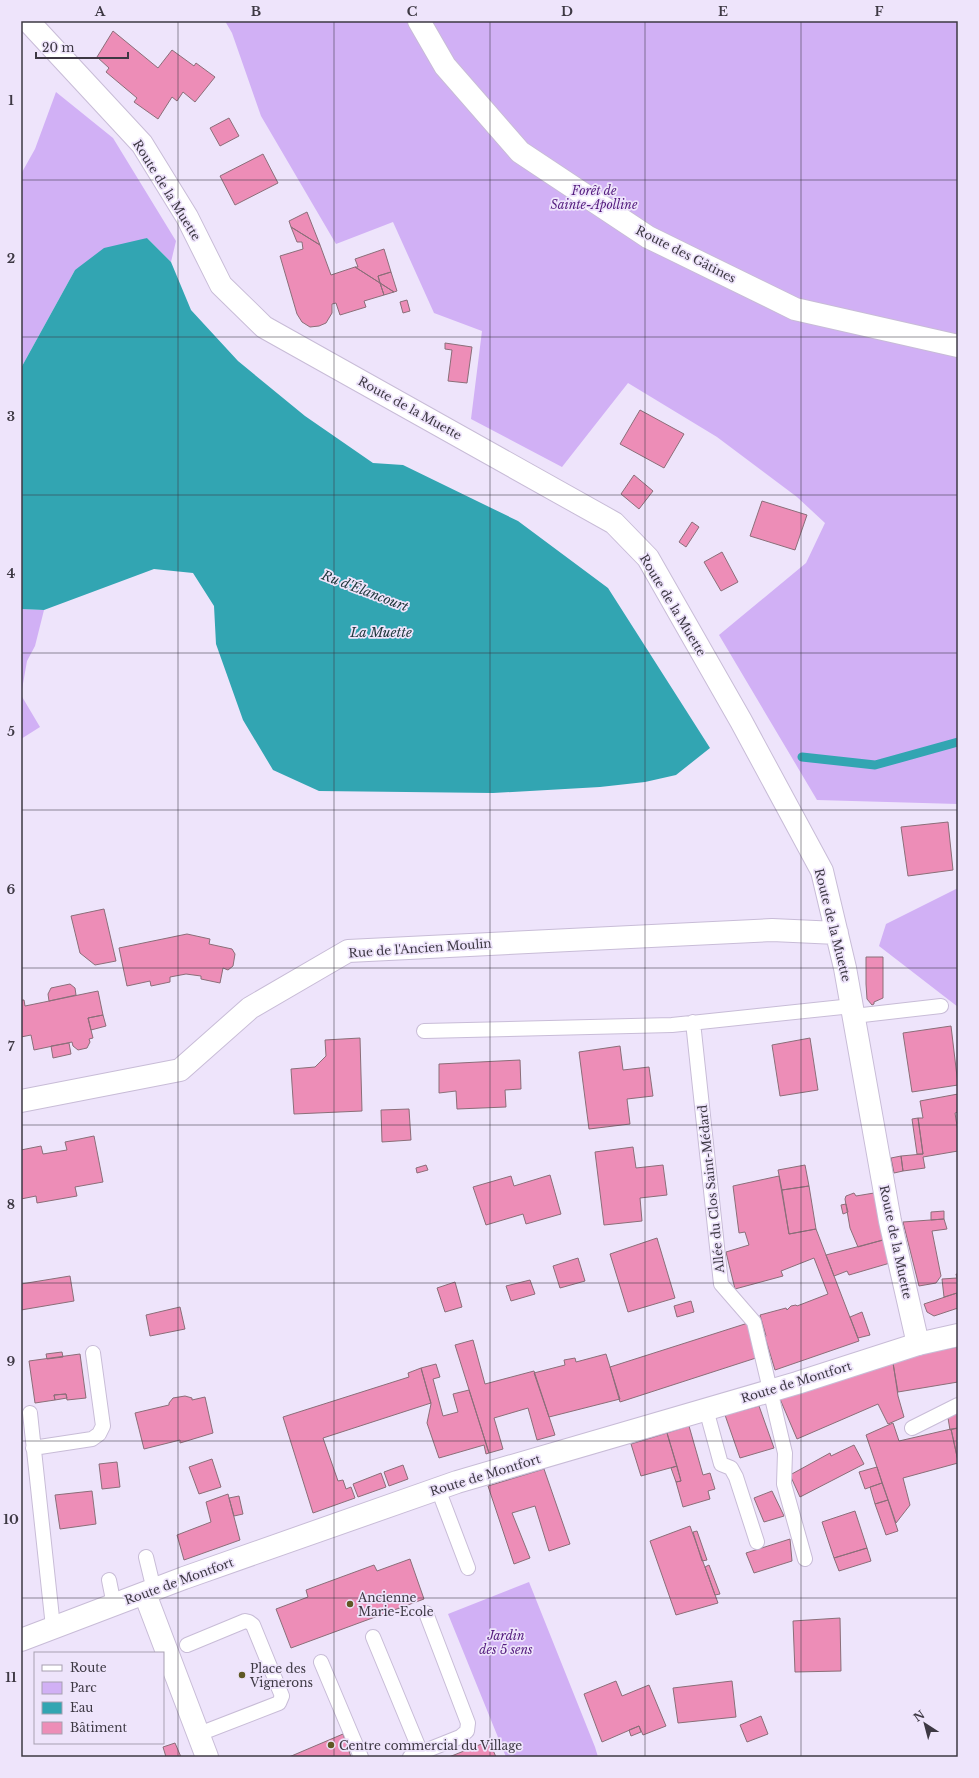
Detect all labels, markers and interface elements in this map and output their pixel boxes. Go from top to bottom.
text: A [94,3,106,20]
text: B [251,3,261,20]
text: C [407,3,418,20]
text: D [561,3,573,20]
text: E [718,3,728,20]
text: F [875,3,884,20]
scale bar [36,34,128,60]
text: 20 m [42,40,74,55]
text: 1 [8,92,14,109]
street label: Route de la Muette [130,137,204,243]
park label: Forêt de Sainte-Apolline [551,183,638,212]
street label: Route des Gâtines [633,222,739,286]
text: 2 [7,250,15,267]
street label: Route de la Muette [356,373,464,443]
text: 3 [7,408,15,425]
street label: Route de la Muette [637,551,709,659]
text: 4 [7,565,16,582]
water label: Ru d'Élancourt [318,566,411,615]
water label: La Muette [349,624,412,641]
text: 5 [7,723,15,740]
street label: Route de la Muette [812,867,854,983]
text: 6 [7,881,16,898]
street label: Rue de l'Ancien Moulin [348,936,492,960]
text: 7 [8,1038,15,1055]
street label: Allée du Clos Saint-Médard [695,1104,727,1275]
street label: Route de la Muette [877,1184,915,1300]
text: 8 [7,1196,15,1213]
text: 9 [7,1353,16,1370]
street label: Route de Montfort [739,1358,854,1406]
street label: Route de Montfort [428,1451,543,1499]
text: 10 [3,1511,19,1528]
street label: Route de Montfort [122,1554,236,1608]
place label: Ancienne Marie-Ecole [357,1590,434,1619]
marker: Ancienne Marie-Ecole [345,1599,355,1609]
park label: Jardin des 5 sens [479,1628,533,1657]
legend [34,1652,164,1744]
text: Route [70,1660,107,1675]
place label: Place des Vignerons [249,1661,313,1690]
text: 11 [5,1669,17,1686]
marker: Place des Vignerons [237,1670,247,1680]
text: Parc [70,1680,97,1695]
text: Eau [70,1700,93,1715]
north arrow [905,1704,945,1744]
text: N [911,1707,928,1725]
text: Bâtiment [70,1720,128,1735]
place label: Centre commercial du Village [339,1738,522,1753]
marker: Centre commercial du Village [326,1740,336,1750]

